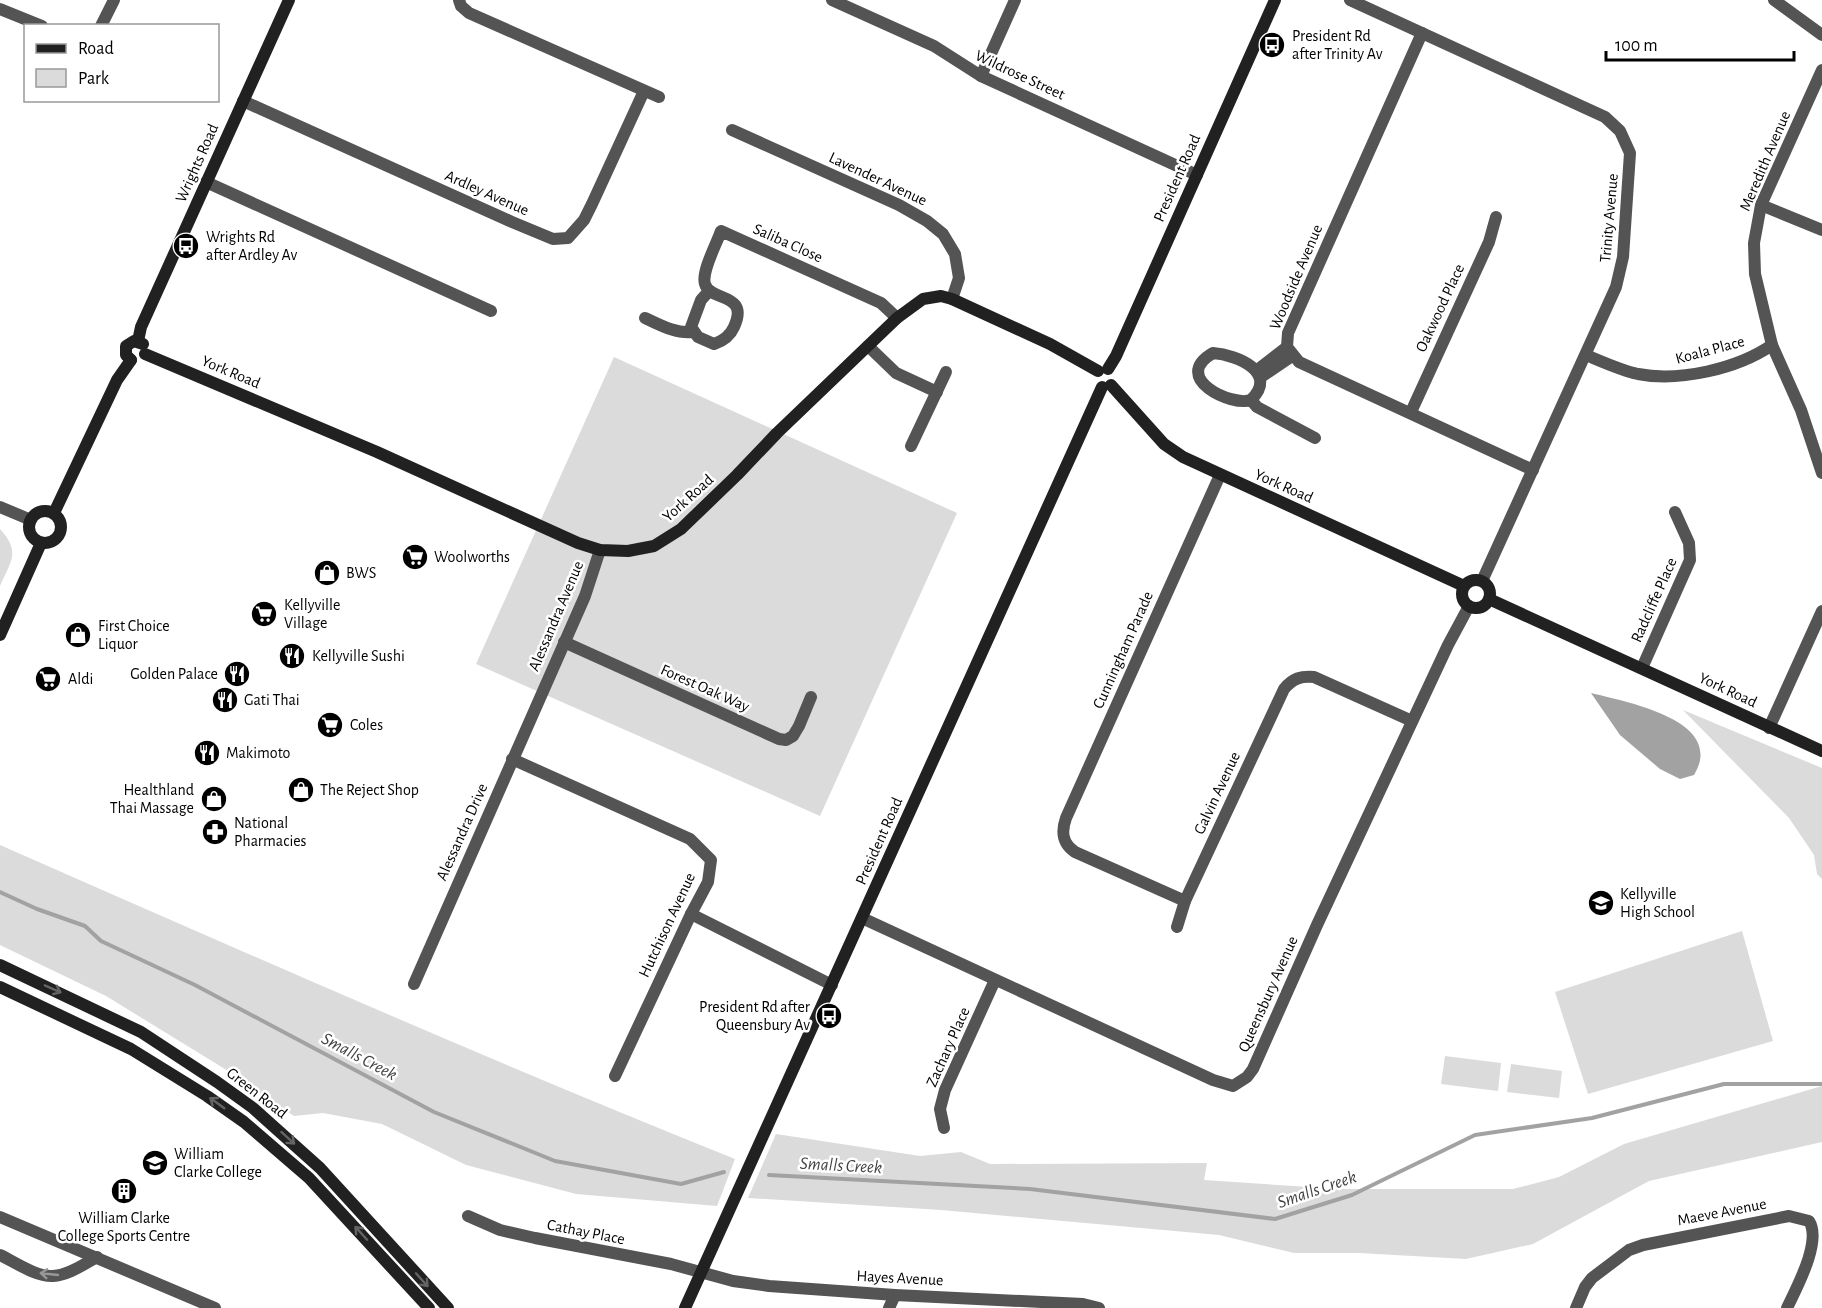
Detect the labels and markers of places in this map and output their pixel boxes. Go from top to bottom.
place label: President Rd after Trinity Av [1292,28,1383,63]
bus stop icon: President Rd after Trinity Av [1257,30,1287,60]
place label: Wrights Rd after Ardley Av [206,229,298,264]
bus stop icon: Wrights Rd after Ardley Av [171,231,201,261]
supermarket icon: Woolworths [400,542,430,572]
place label: Woolworths [434,549,510,565]
shop icon: BWS [312,558,342,588]
place label: BWS [346,565,376,581]
place label: Kellyville Village [284,597,340,631]
supermarket icon: Kellyville Village [249,599,279,629]
place label: First Choice Liquor [98,618,170,652]
shop icon: First Choice Liquor [63,620,93,650]
restaurant icon: Kellyville Sushi [277,641,307,671]
place label: Kellyville Sushi [312,648,405,665]
restaurant icon: Golden Palace [222,659,252,689]
supermarket icon: Aldi [33,664,63,694]
place label: Golden Palace [130,666,218,682]
place label: Aldi [68,671,93,687]
restaurant icon: Gati Thai [210,685,240,715]
place label: Gati Thai [244,692,300,708]
supermarket icon: Coles [315,710,345,740]
place label: Coles [350,717,383,733]
restaurant icon: Makimoto [192,738,222,768]
place label: Makimoto [226,745,291,761]
shop icon: The Reject Shop [286,775,316,805]
place label: Healthland Thai Massage [110,782,194,816]
place label: The Reject Shop [320,782,419,799]
shop icon: Healthland Thai Massage [199,784,229,814]
place label: National Pharmacies [234,815,307,849]
pharmacy icon: National Pharmacies [200,817,230,847]
place label: Kellyville High School [1620,886,1695,920]
school or university icon: Kellyville High School [1586,888,1616,918]
place label: President Rd after Queensbury Av [699,999,811,1034]
bus stop icon: President Rd after Queensbury Av [814,1001,844,1031]
place label: William Clarke College [174,1146,262,1180]
school or university icon: William Clarke College [140,1148,170,1178]
building icon: William Clarke College Sports Centre [109,1176,139,1206]
place label: William Clarke College Sports Centre [58,1210,190,1244]

